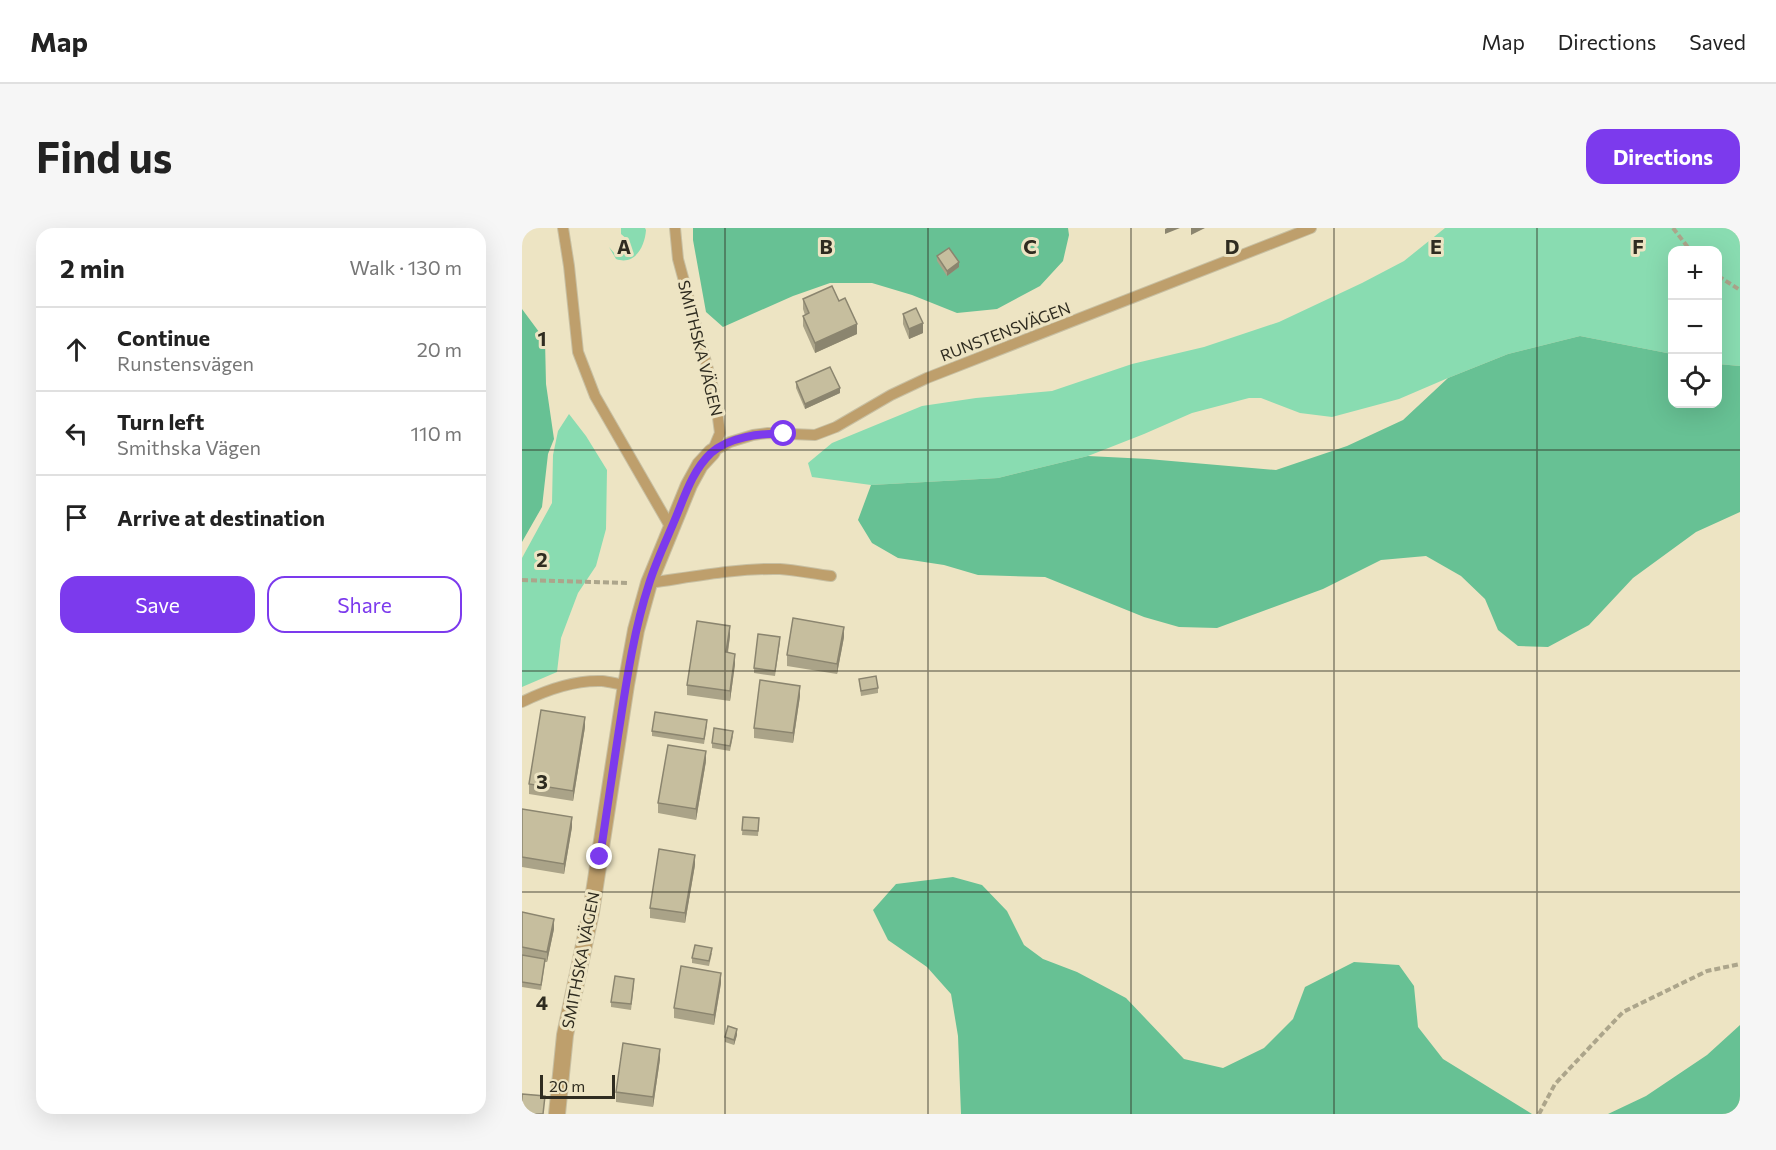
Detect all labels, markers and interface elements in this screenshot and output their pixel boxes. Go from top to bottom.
text: Map [30,24,88,58]
text: Map [1482,29,1525,54]
text: Directions [1558,29,1656,54]
text: Saved [1689,29,1746,54]
button: Directions [1586,129,1740,184]
text: Find us [36,130,172,182]
text: A [617,234,631,258]
text: B [819,234,833,258]
text: C [1023,234,1037,258]
text: D [1225,234,1239,258]
text: E [1430,234,1442,258]
text: F [1632,234,1644,258]
map controls [1668,246,1722,408]
button: + [1668,246,1722,300]
text: 2 min [60,252,125,283]
text: Walk · 130 m [350,255,462,279]
street label: SMITHSKA VÄGEN [675,278,727,418]
street label: RUNSTENSVÄGEN [937,297,1073,365]
button: − [1668,300,1722,354]
text: Continue [117,324,210,351]
text: 1 [537,326,547,350]
icon: ahead [60,333,93,366]
text: 20 m [417,337,462,361]
text: Runstensvägen [117,351,254,375]
button: locate [1668,354,1722,408]
text: Turn left [117,408,204,435]
icon: left [60,417,93,450]
route start [770,420,796,446]
text: 110 m [411,421,462,445]
text: Smithska Vägen [117,435,261,459]
icon: arrive [60,501,93,534]
text: Arrive at destination [117,504,325,531]
text: 2 [536,547,548,571]
button: Save [60,576,255,633]
button: Share [267,576,462,633]
text: 3 [536,769,548,793]
route end [586,843,612,869]
street label: SMITHSKA VÄGEN [557,890,603,1030]
text: 4 [536,990,548,1014]
scale bar [540,1072,615,1100]
text: 20 m [549,1076,585,1095]

